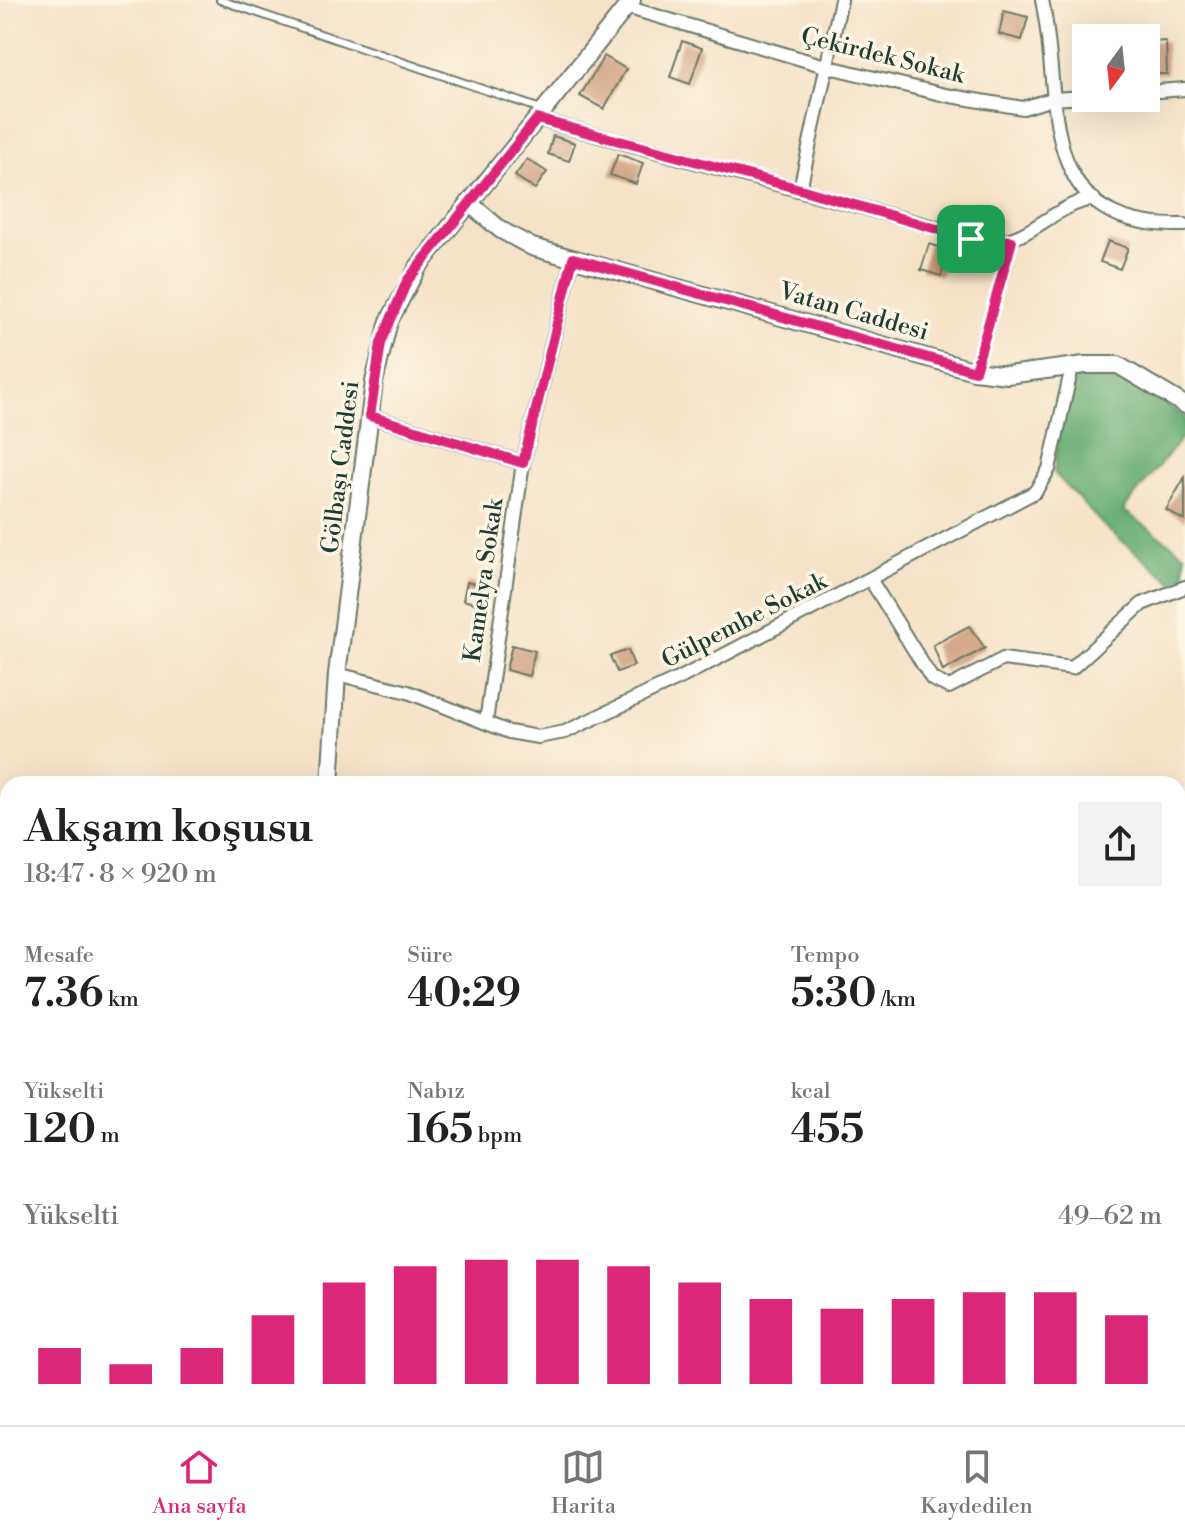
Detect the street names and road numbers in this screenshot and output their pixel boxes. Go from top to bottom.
street label: Çekirdek Sokak [798,21,969,91]
street label: Vatan Caddesi [775,276,932,348]
street label: Gölbaşı Caddesi [316,379,366,555]
street label: Kamelya Sokak [458,495,511,664]
street label: Gülpembe Sokak [657,566,833,675]

